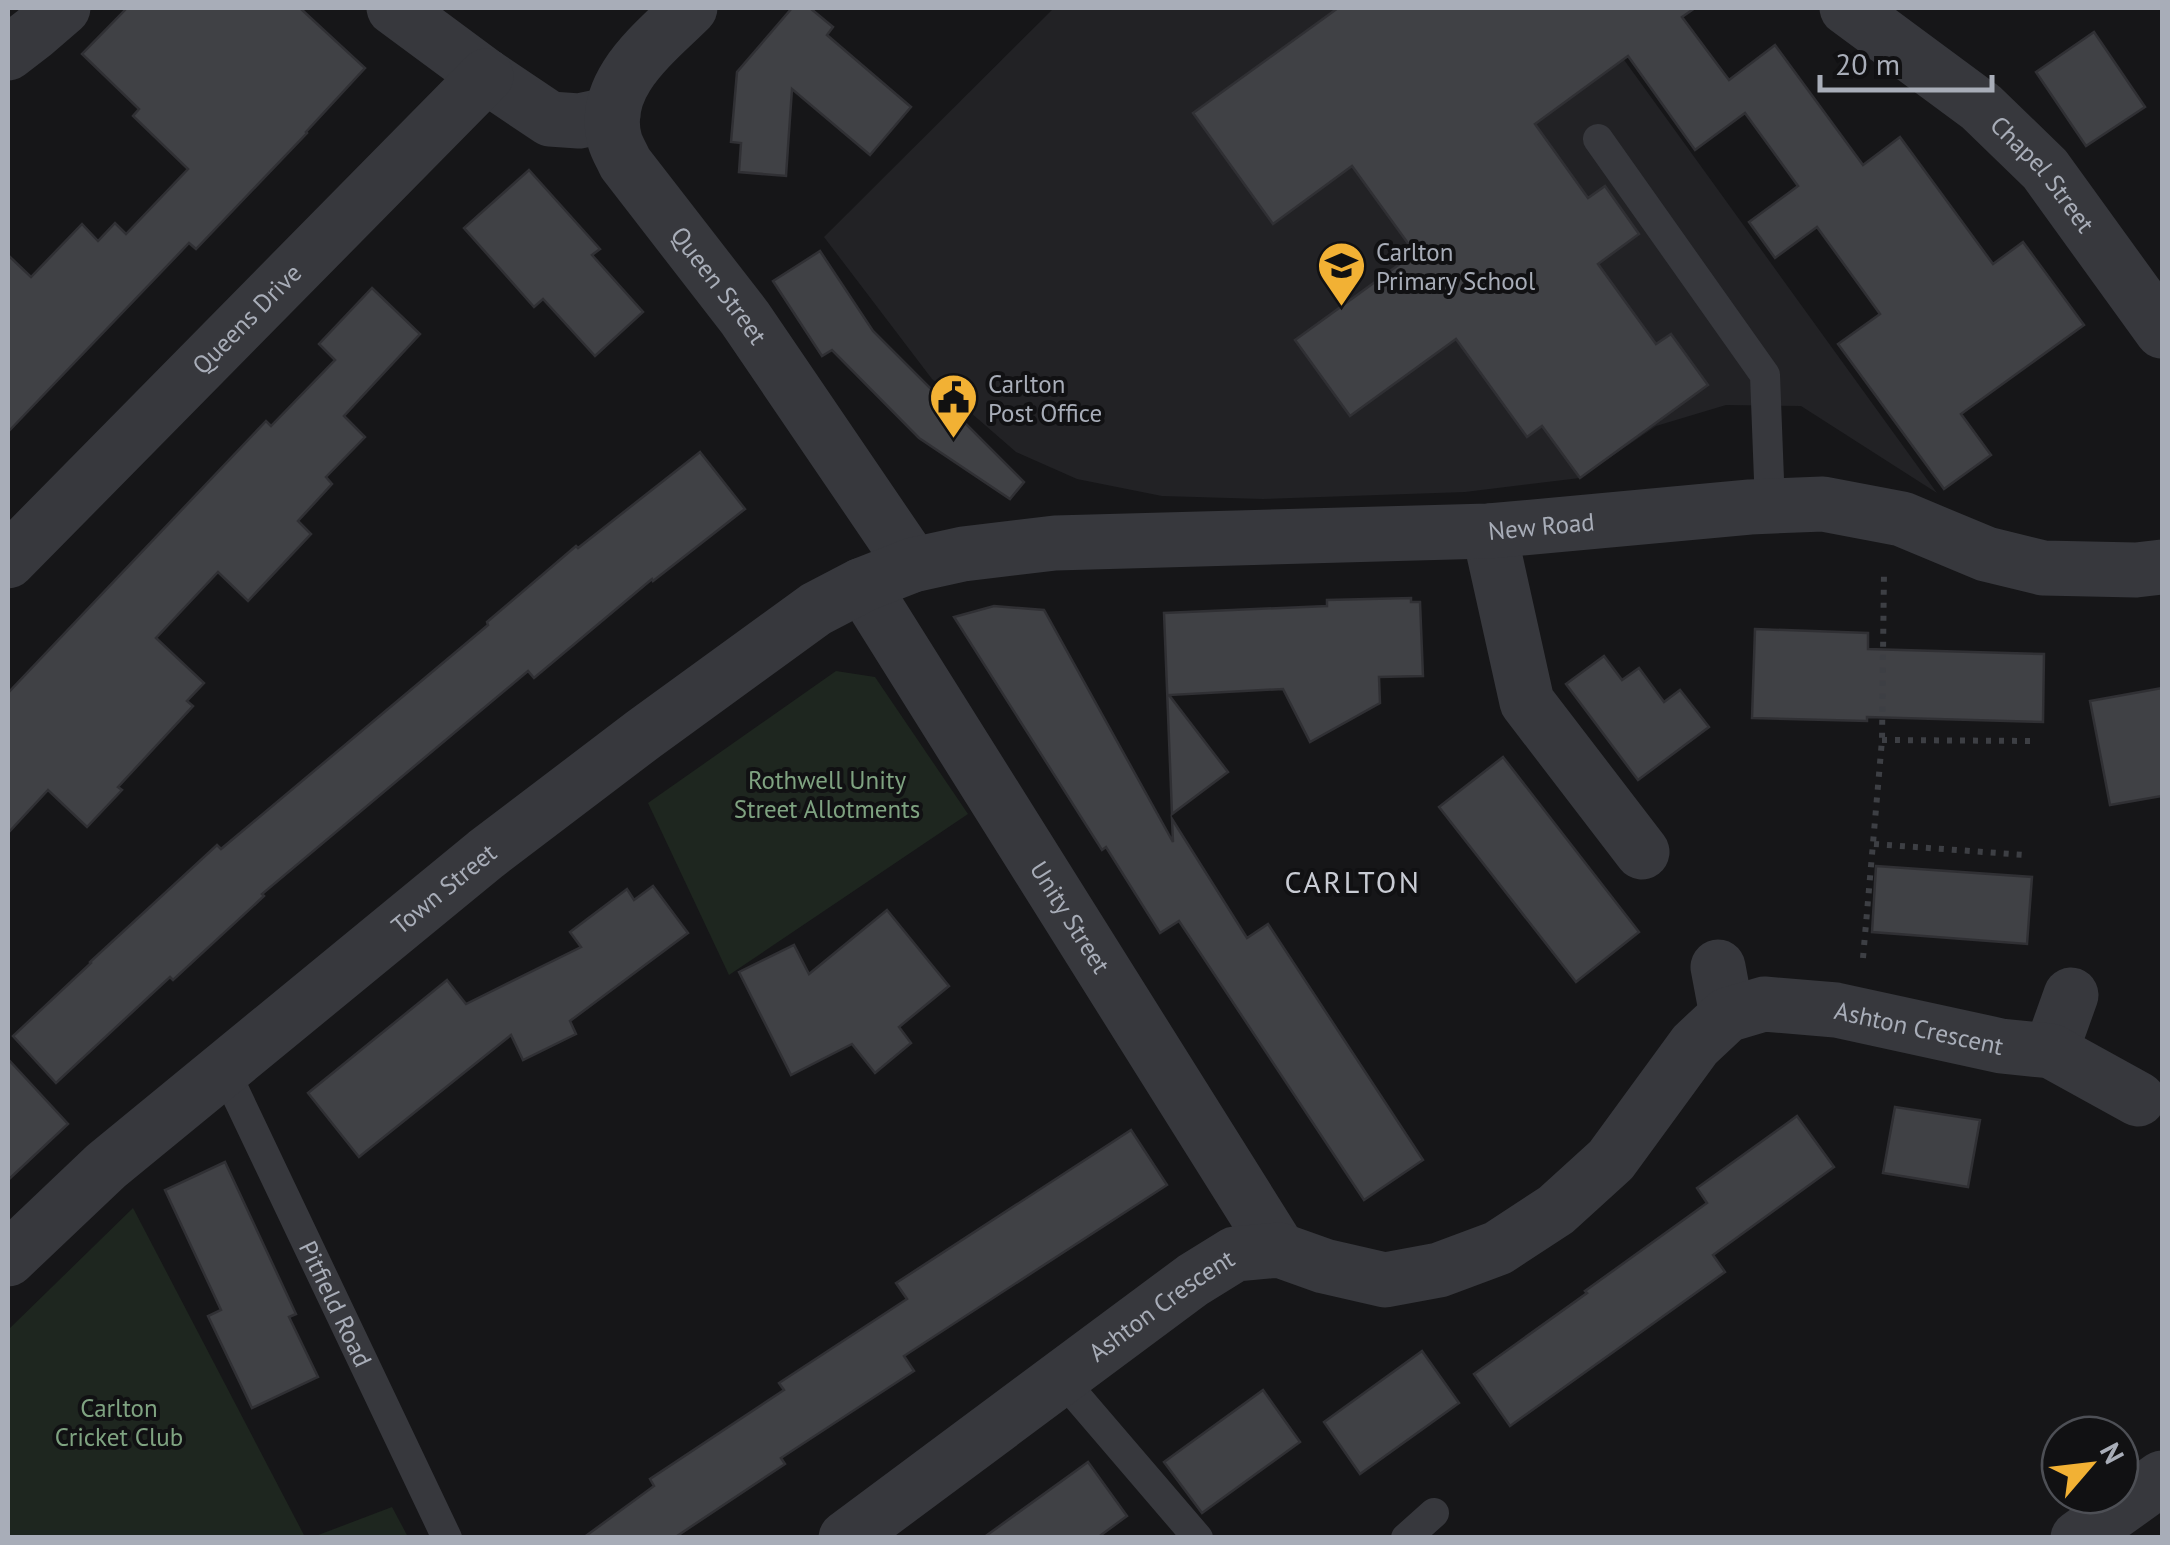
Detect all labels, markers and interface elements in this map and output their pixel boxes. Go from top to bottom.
scale bar [1820,30,1992,92]
text: 20 m [1835,44,1900,83]
street label: Chapel Street [1984,109,2102,239]
street label: Queen Street [664,220,775,351]
place label: Carlton Primary School [1376,236,1536,297]
school or university icon: Carlton Primary School [1315,240,1367,308]
street label: Queens Drive [185,257,308,381]
place label: Carlton Post Office [988,368,1102,429]
public building icon: Carlton Post Office [927,372,979,440]
street label: New Road [1487,505,1596,547]
park label: Rothwell Unity Street Allotments [734,764,920,825]
street label: Town Street [385,836,503,941]
street label: Unity Street [1023,855,1118,980]
district label: CARLTON [1285,862,1421,901]
street label: Ashton Crescent [1832,994,2007,1062]
street label: Pitfield Road [292,1236,379,1372]
street label: Ashton Crescent [1082,1242,1241,1368]
park label: Carlton Cricket Club [55,1392,183,1453]
north arrow [2040,1415,2140,1515]
text: N [2092,1436,2133,1470]

